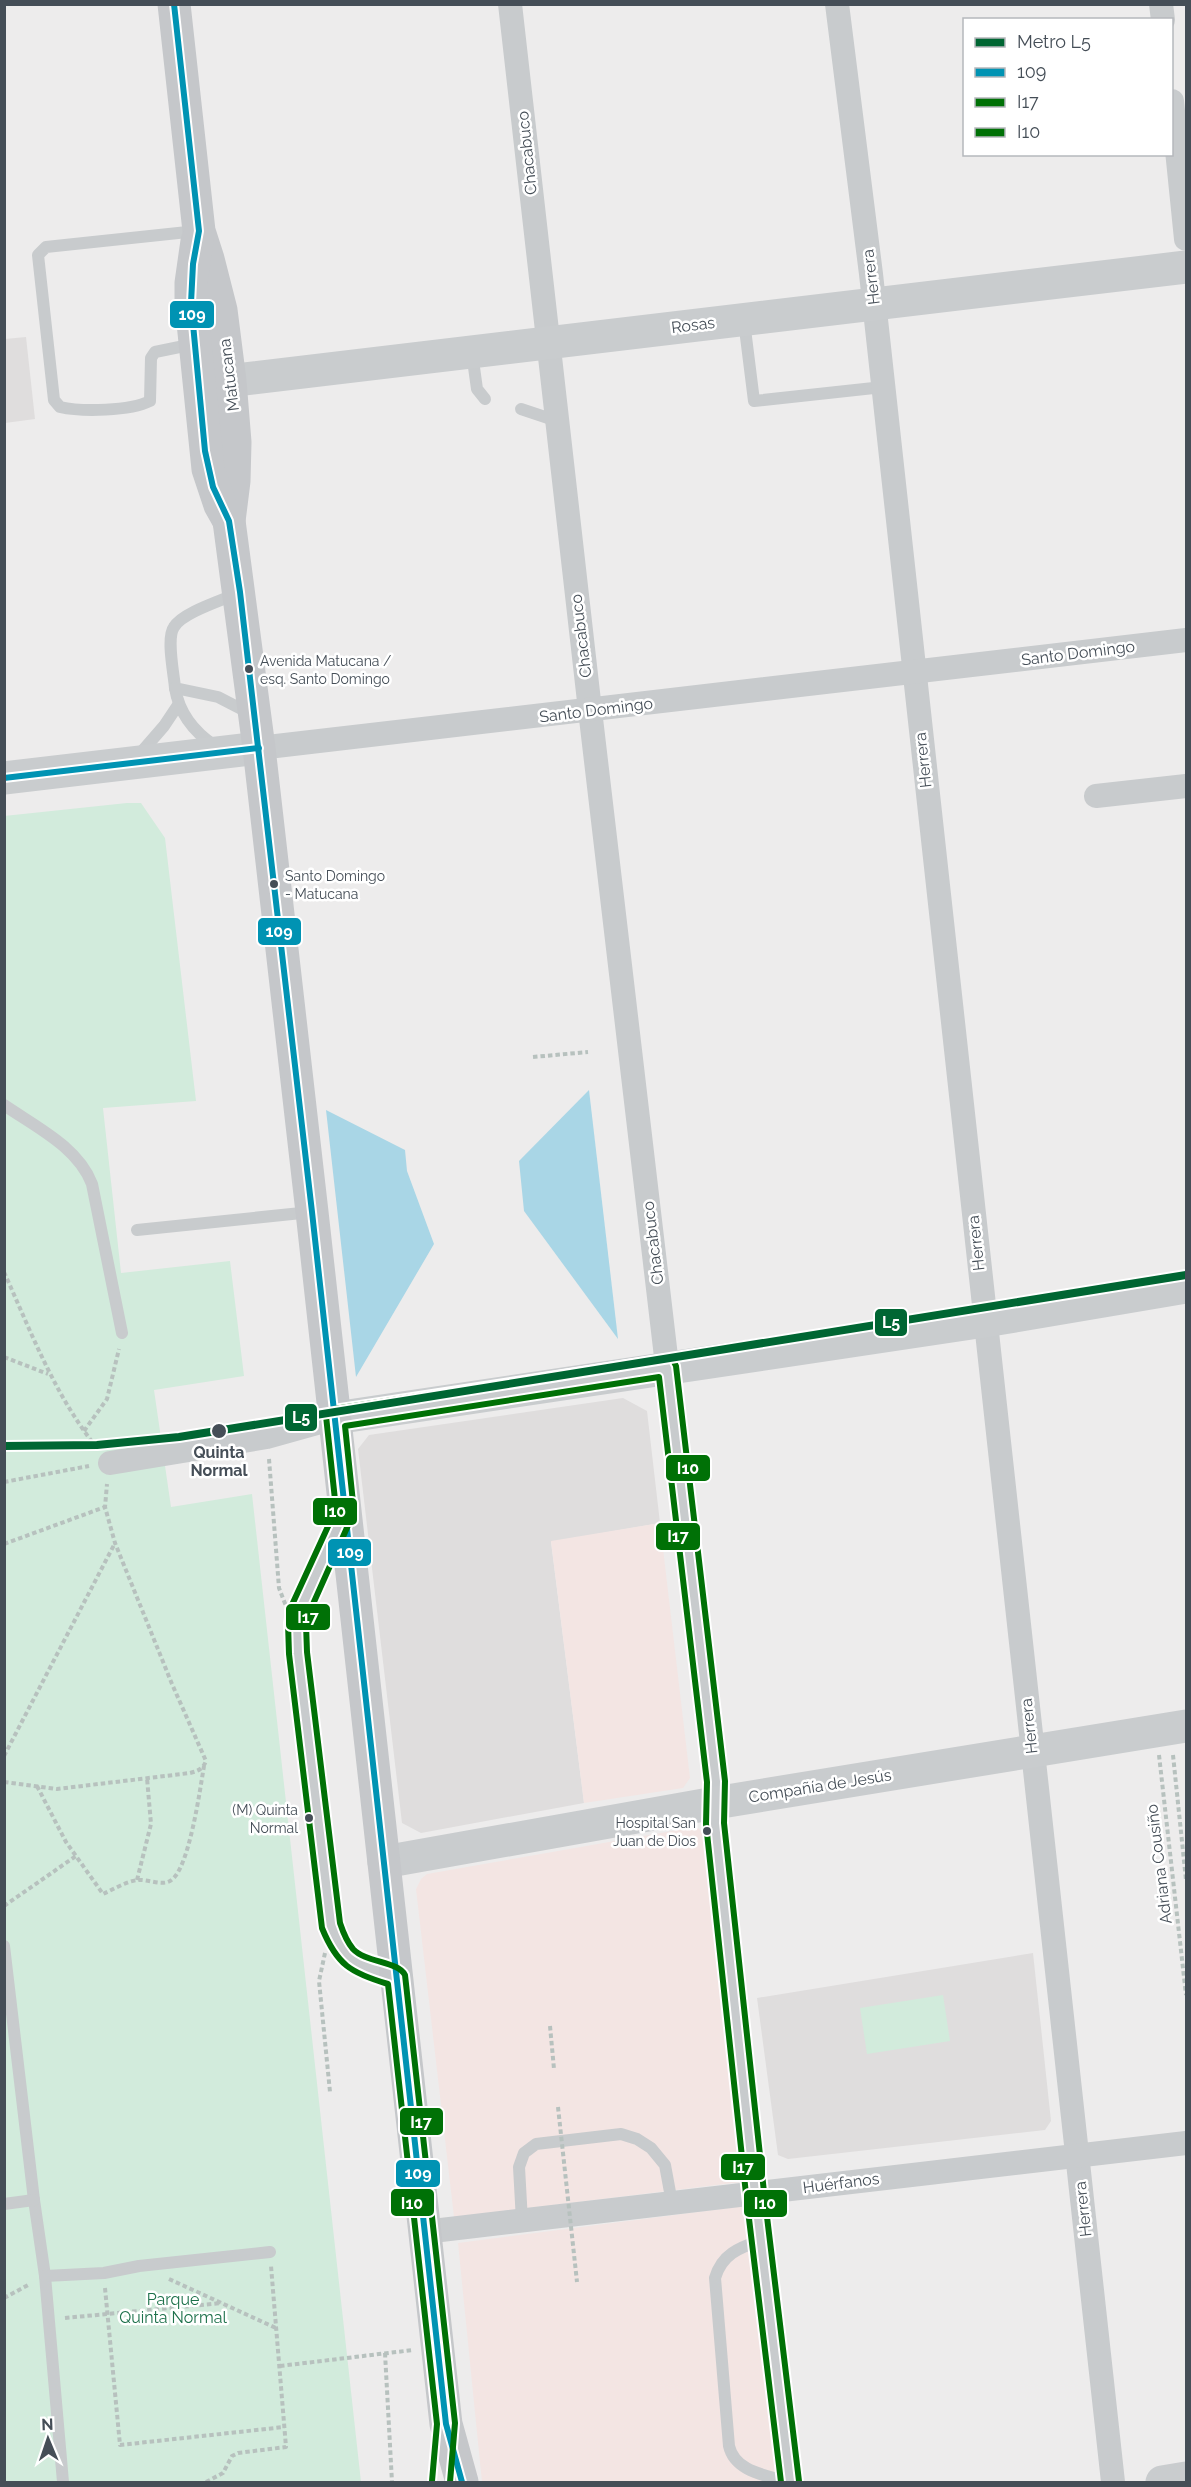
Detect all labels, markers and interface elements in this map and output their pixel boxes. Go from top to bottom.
legend [963,18,1173,156]
text: Metro L5 [1017,31,1091,52]
text: 109 [1017,61,1046,82]
text: I17 [1017,91,1039,112]
street label: Chacabuco [513,110,541,196]
text: I10 [1017,121,1040,142]
street label: Herrera [858,248,884,306]
line badge: 109 [169,300,215,329]
text: 109 [178,305,206,324]
street label: Rosas [670,313,716,337]
street label: Matucana [215,338,243,412]
street label: Chacabuco [566,593,596,679]
street label: Santo Domingo [1020,637,1136,669]
place label: Avenida Matucana / esq. Santo Domingo [260,653,392,687]
marker: Avenida Matucana / esq. Santo Domingo [243,663,255,675]
street label: Santo Domingo [538,694,654,726]
street label: Herrera [911,731,935,789]
place label: Santo Domingo - Matucana [285,868,385,902]
marker: Santo Domingo - Matucana [268,878,280,890]
line badge: 109 [257,917,302,946]
text: 109 [265,922,293,941]
street label: Chacabuco [638,1200,668,1286]
street label: Herrera [964,1214,988,1272]
line badge: L5 [874,1308,908,1337]
text: L5 [882,1313,900,1332]
line badge: L5 [284,1403,318,1432]
text: L5 [292,1408,310,1427]
marker: Quinta Normal [210,1422,228,1440]
place label: Quinta Normal [190,1443,248,1480]
line badge: I10 [665,1454,711,1482]
text: I10 [677,1459,699,1478]
line badge: I10 [312,1497,358,1526]
text: I10 [324,1502,346,1521]
line badge: I17 [655,1522,701,1551]
text: I17 [667,1527,689,1546]
line badge: 109 [327,1538,372,1567]
text: 109 [336,1543,364,1562]
line badge: I17 [285,1603,331,1631]
text: I17 [297,1608,319,1627]
street label: Herrera [1017,1697,1041,1755]
street label: Compañía de Jesús [747,1765,893,1807]
place label: (M) Quinta Normal [232,1802,298,1836]
street label: Adriana Cousiño [1142,1803,1176,1925]
marker: (M) Quinta Normal [303,1812,315,1824]
place label: Hospital San Juan de Dios [613,1815,696,1849]
marker: Hospital San Juan de Dios [701,1825,713,1837]
line badge: I17 [399,2107,444,2136]
text: I17 [410,2113,432,2132]
line badge: I17 [720,2153,766,2181]
text: I17 [732,2158,754,2177]
line badge: 109 [395,2159,441,2188]
text: 109 [404,2164,432,2183]
street label: Huérfanos [802,2169,881,2197]
street label: Herrera [1071,2180,1095,2238]
line badge: I10 [390,2188,435,2217]
line badge: I10 [743,2189,788,2218]
text: I10 [401,2194,423,2213]
text: I10 [754,2194,776,2213]
park label: Parque Quinta Normal [119,2290,227,2327]
north arrow [18,2409,78,2469]
text: N [41,2415,54,2434]

